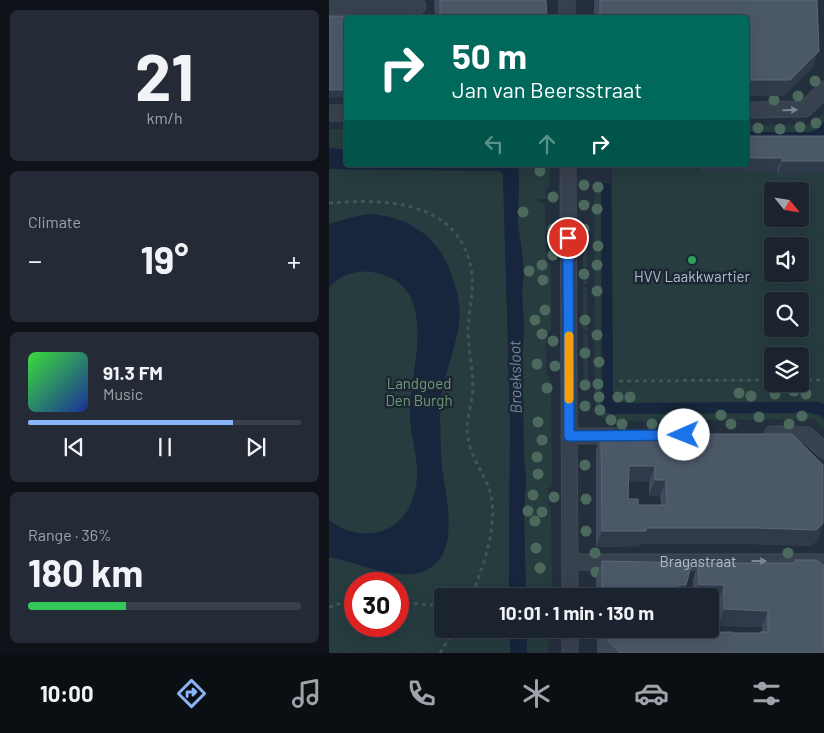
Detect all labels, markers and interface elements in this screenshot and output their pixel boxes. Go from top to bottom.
text: 50 m [452,34,527,76]
icon: right [369,35,434,100]
text: 21 [135,36,194,114]
text: Jan van Beersstraat [452,76,642,102]
one-way arrow [782,106,798,114]
text: km/h [146,108,183,127]
icon: left [480,130,508,158]
icon: ahead [533,130,561,158]
icon: right [586,130,614,158]
north arrow [764,182,809,228]
map controls [764,182,809,392]
text: Climate [28,212,81,231]
pin [547,217,589,259]
icon: arrive [554,224,582,252]
text: 19° [141,236,188,282]
button: sound [764,237,809,282]
text: − [28,243,42,277]
text: + [287,243,301,277]
marker: HVV Laakkwartier [686,254,698,266]
place label: HVV Laakkwartier [634,267,751,285]
button: search [764,292,809,337]
water label: Broeksloot [504,340,525,414]
button: layers [764,347,809,392]
text: 91.3 FM [103,361,163,384]
park label: Landgoed Den Burgh [386,374,452,409]
text: Music [103,384,143,403]
position arrow [657,408,709,460]
icon: previous [60,433,88,461]
icon: pause [151,433,179,461]
icon: next [242,433,270,461]
text: Range · 36% [28,525,112,544]
text: 180 km [28,549,143,595]
street label: Bragastraat [659,552,737,570]
one-way arrow [751,557,767,565]
speed limit sign: 30 [344,572,409,637]
text: 10:01 · 1 min · 130 m [499,601,654,624]
icon: directions [174,676,209,711]
icon: music [289,676,324,711]
icon: phone [404,676,439,711]
icon: climate [519,676,554,711]
icon: car [634,676,669,711]
icon: filters [749,676,784,711]
text: 10:00 [40,680,93,706]

